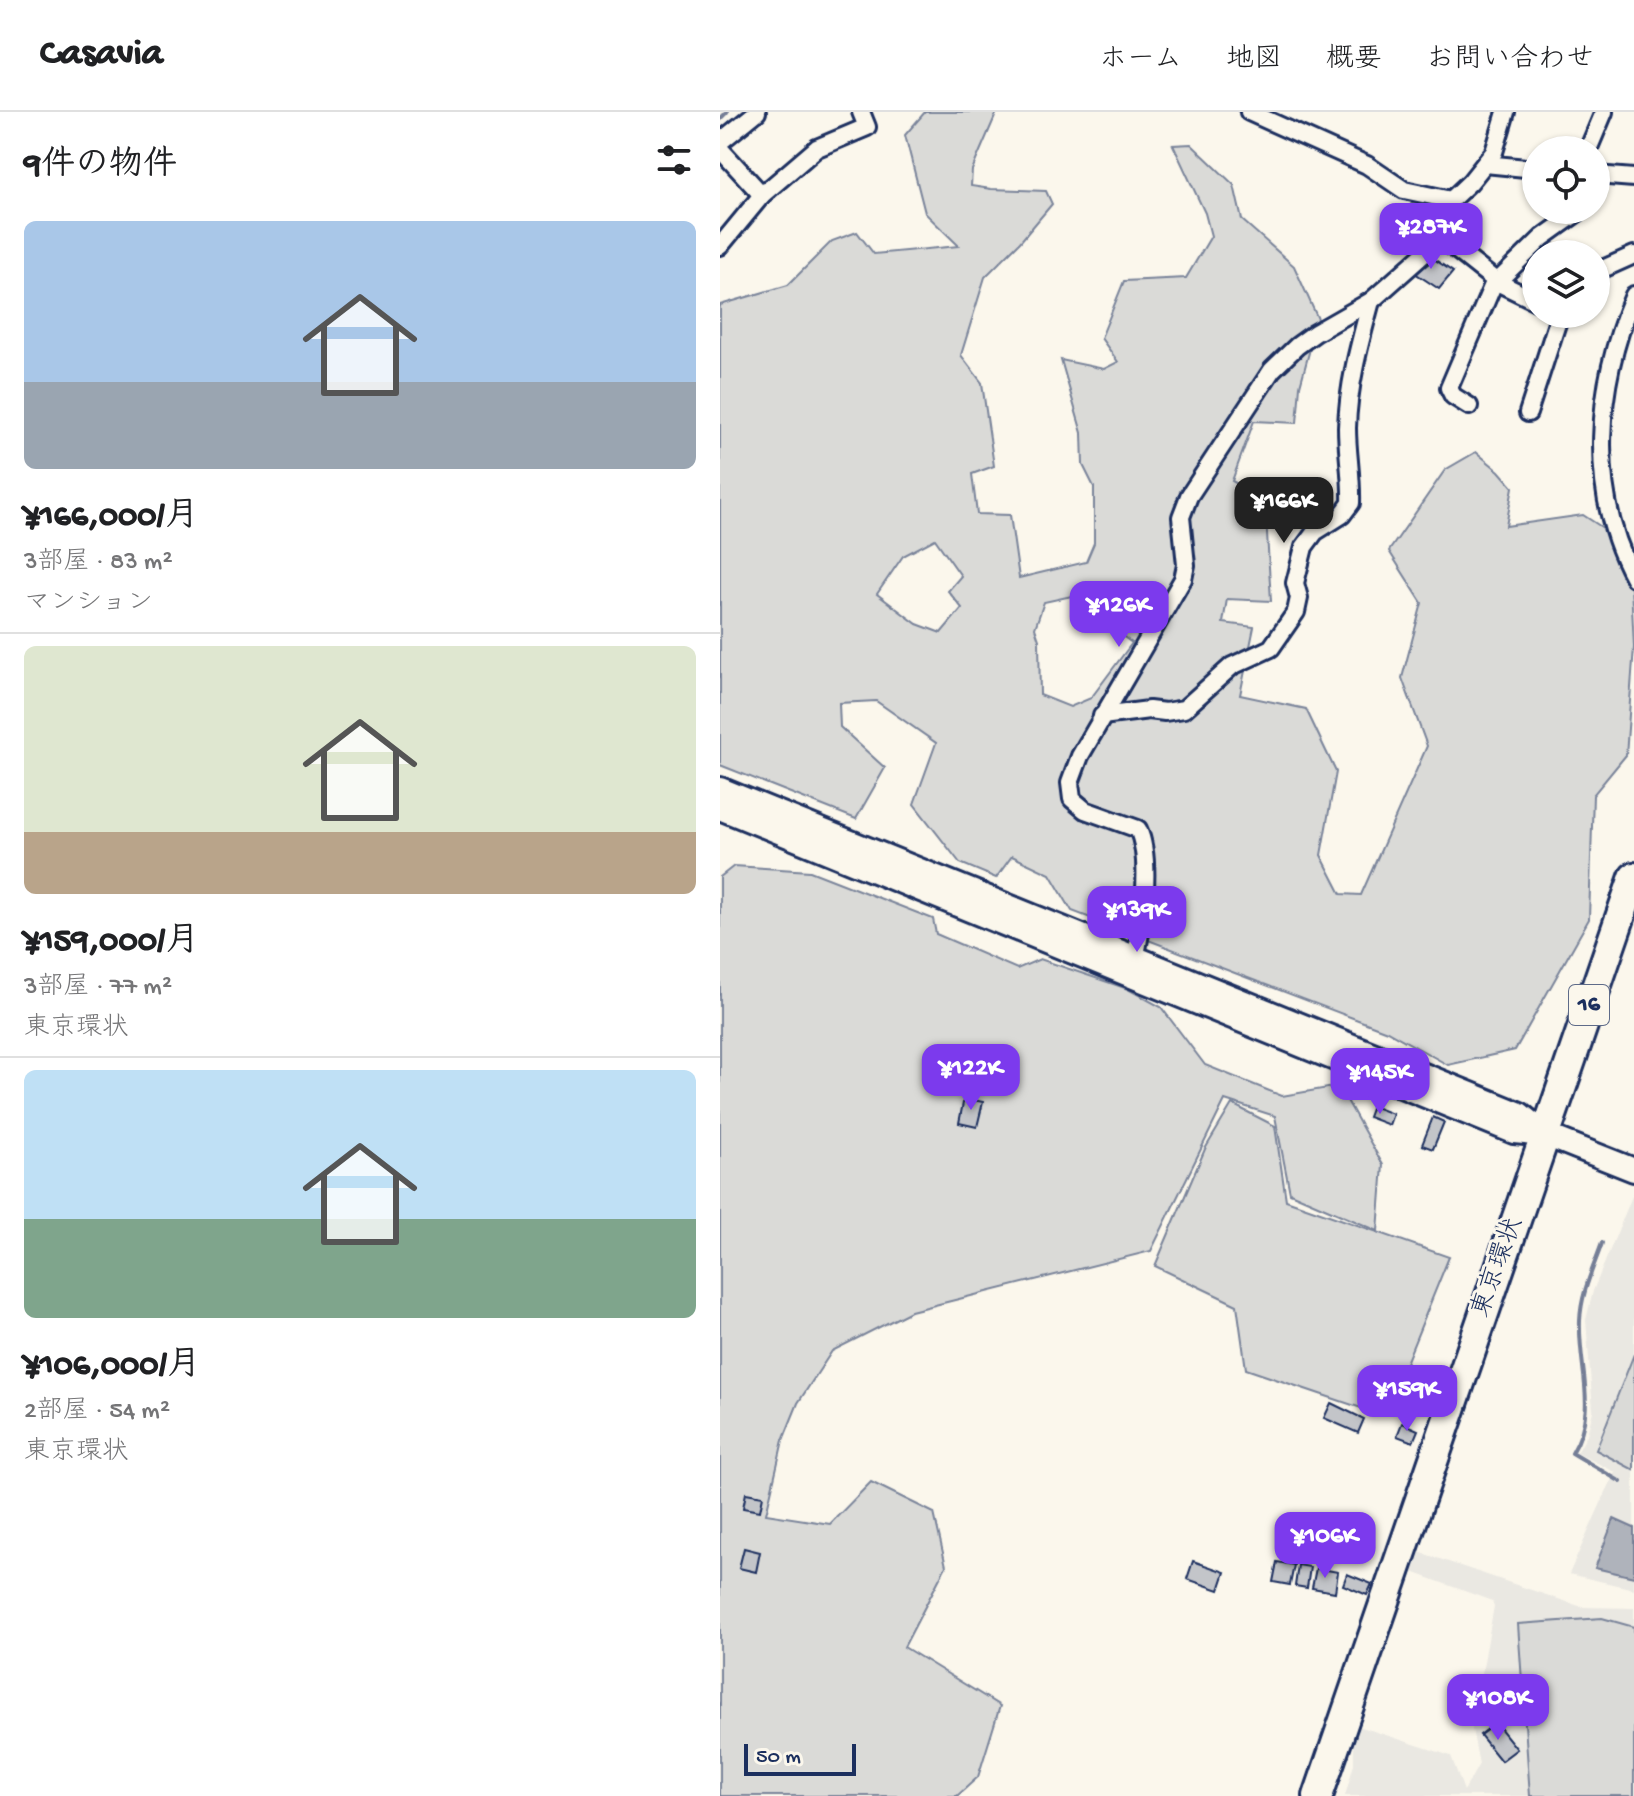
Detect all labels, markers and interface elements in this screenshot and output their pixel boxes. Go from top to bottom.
text: Casavia [40,33,163,77]
text: ホーム [1099,44,1182,77]
text: 地図 [1226,44,1282,77]
text: 概要 [1326,44,1382,77]
text: お問い合わせ [1426,44,1594,77]
map controls [1522,136,1610,328]
button: locate [1522,136,1610,224]
icon: filters [652,138,696,182]
text: 9件の物件 [24,147,177,187]
pin: ¥287K [1375,203,1487,271]
text: ¥287K [1398,213,1464,244]
button: layers [1522,240,1610,328]
icon: home [288,273,432,417]
pin: ¥166K [1228,477,1340,545]
text: ¥166K [1252,487,1316,518]
text: ¥166,000/月 [24,498,199,538]
text: 3部屋 · 83 m² [24,548,173,579]
pin: ¥126K [1063,581,1175,649]
text: マンション [24,589,153,620]
text: ¥126K [1088,591,1150,622]
icon: home [288,698,432,842]
pin: ¥139K [1081,886,1193,954]
text: ¥139K [1105,896,1169,927]
text: ¥159,000/月 [24,923,199,963]
text: 3部屋 · 77 m² [24,973,172,1004]
road number: 16 [1569,985,1609,1025]
text: 東京環状 [24,1014,128,1045]
pin: ¥122K [915,1044,1027,1112]
pin: ¥145K [1324,1048,1436,1116]
text: ¥122K [940,1054,1002,1085]
text: ¥145K [1349,1058,1411,1089]
icon: home [288,1122,432,1266]
street label: 東京環状 [1465,1213,1531,1322]
text: ¥106,000/月 [24,1347,201,1387]
pin: ¥159K [1351,1365,1463,1433]
text: ¥159K [1375,1375,1439,1406]
text: 2部屋 · 54 m² [24,1397,170,1428]
text: 東京環状 [24,1438,128,1469]
pin: ¥106K [1269,1512,1381,1580]
text: ¥106K [1293,1522,1357,1553]
pin: ¥108K [1442,1674,1554,1742]
text: ¥108K [1465,1684,1531,1715]
scale bar [744,1740,856,1776]
text: 50 m [756,1745,801,1771]

